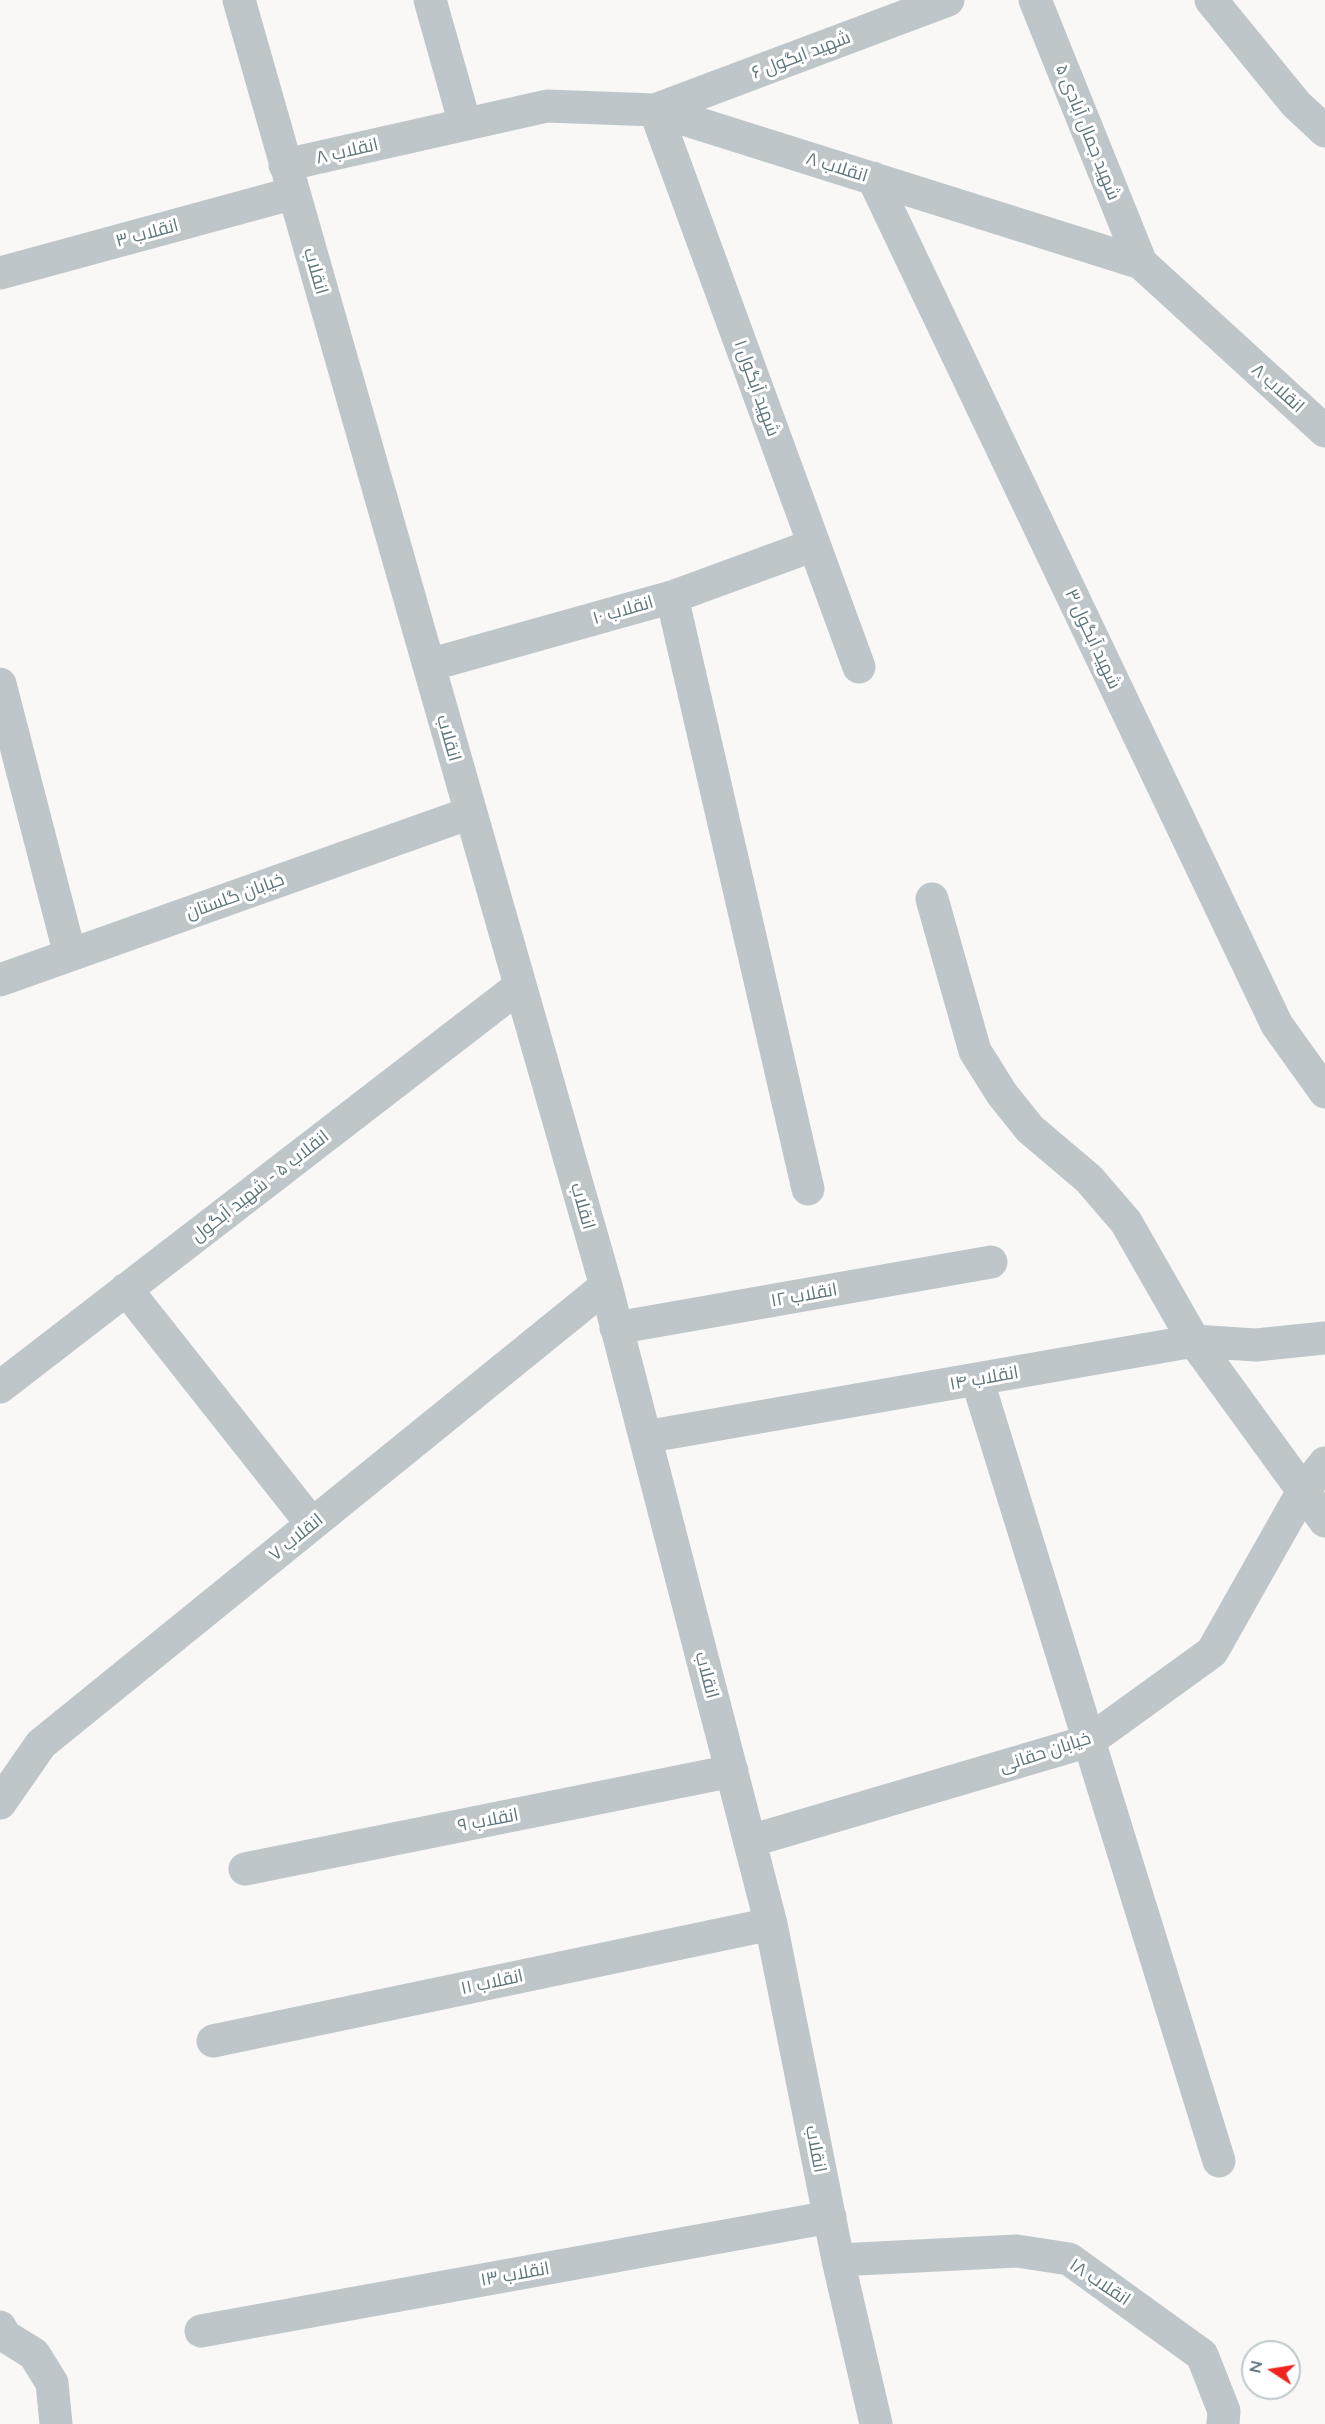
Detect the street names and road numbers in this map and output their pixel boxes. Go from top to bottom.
street label: شهید ابگول ۶ [748,26,854,84]
street label: شهید جمال آبادی ۵ [1051,61,1125,203]
street label: انقلاب ۸ [314,133,380,169]
street label: انقلاب ۸ [804,147,870,187]
street label: انقلاب ۳ [113,214,181,252]
street label: انقلاب [299,245,333,297]
street label: شهید آبگول ۱ [730,337,784,439]
street label: انقلاب ۸ [1247,359,1309,417]
street label: شهید آبگول ۳ [1060,586,1126,692]
street label: انقلاب ۱۰ [590,591,656,629]
street label: انقلاب [432,712,466,764]
street label: خیابان گلستان [183,868,287,924]
street label: انقلاب ۵ - شهید آبگول [187,1126,333,1246]
street label: انقلاب [566,1180,600,1232]
street label: انقلاب ۱۲ [769,1279,839,1311]
street label: انقلاب ۱۴ [948,1361,1020,1395]
street label: انقلاب ۷ [265,1509,327,1565]
street label: انقلاب [690,1649,724,1701]
street label: خیابان حقانی [997,1727,1093,1777]
street label: انقلاب ۹ [456,1804,520,1836]
street label: انقلاب ۱۱ [459,1965,525,1999]
street label: انقلاب [801,2124,831,2174]
street label: انقلاب ۱۸ [1065,2254,1135,2310]
street label: انقلاب ۱۳ [479,2257,551,2291]

